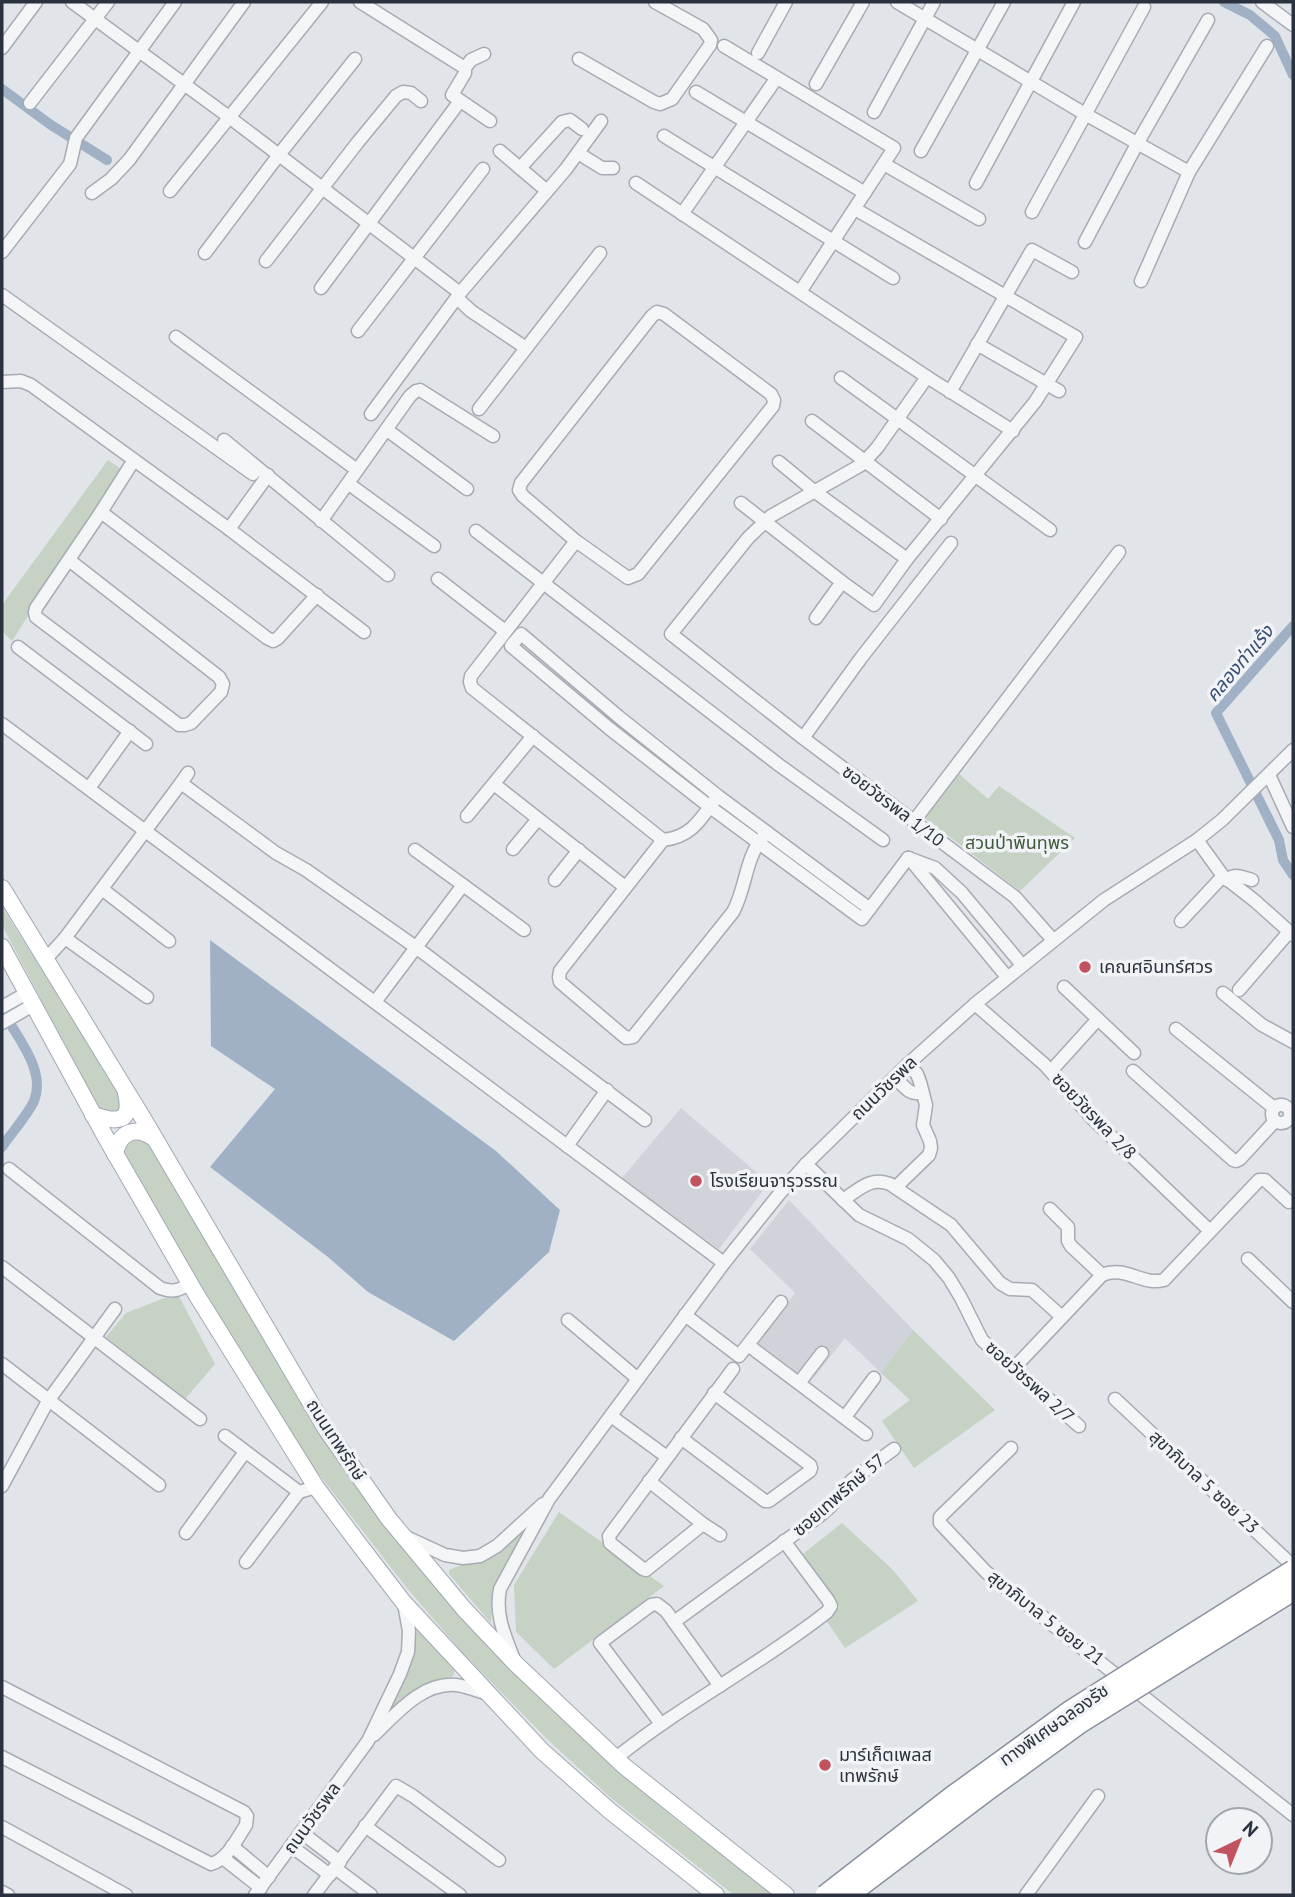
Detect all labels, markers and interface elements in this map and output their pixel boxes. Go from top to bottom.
water label: คลองท่าแร้ง [1200,619,1279,706]
street label: ซอยวัชรพล 1/10 [838,760,949,852]
park label: สวนป่าพินทุพร [965,831,1069,854]
place label: เคณศอินทร์ศวร [1099,955,1213,978]
marker: เคณศอินทร์ศวร [1077,959,1093,975]
street label: ถนนวัชรพล [846,1050,922,1125]
street label: ซอยวัชรพล 2/8 [1047,1067,1142,1164]
place label: โรงเรียนจารุวรรณ [710,1169,838,1192]
marker: โรงเรียนจารุวรรณ [688,1173,704,1189]
street label: ซอยวัชรพล 2/7 [981,1336,1080,1428]
street label: ถนนเทพรักษ์ [302,1395,371,1485]
street label: สุขาภิบาล 5 ซอย 23 [1145,1425,1264,1538]
street label: ซอยเทพรักษ์ 57 [788,1448,890,1541]
street label: สุขาภิบาล 5 ซอย 21 [983,1565,1109,1670]
street label: ทางพิเศษฉลองรัช [995,1678,1113,1771]
place label: มาร์เก็ตเพลส เทพรักษ์ [839,1743,932,1787]
marker: มาร์เก็ตเพลส เทพรักษ์ [817,1757,833,1773]
street label: ถนนวัชรพล [278,1777,345,1858]
north arrow [1204,1806,1274,1876]
text: N [1238,1816,1263,1842]

